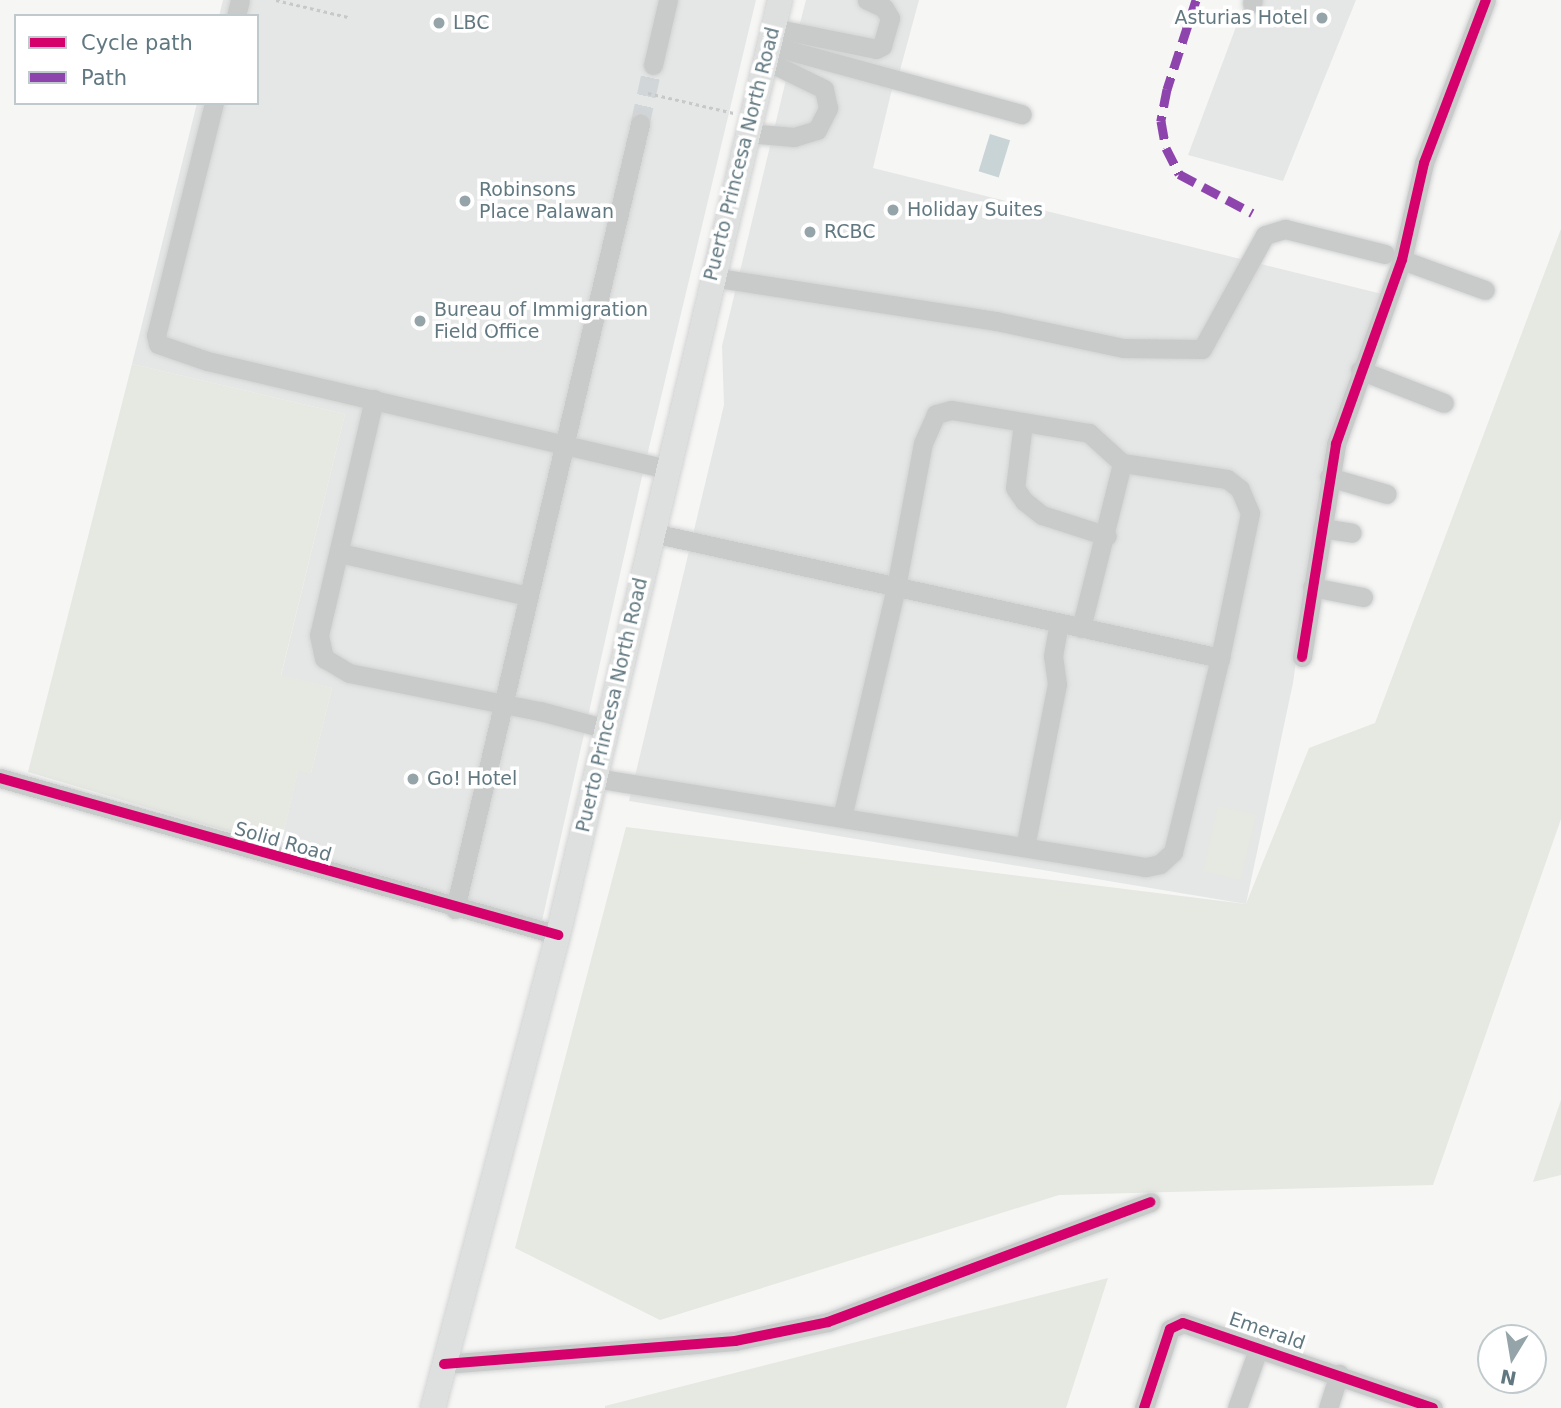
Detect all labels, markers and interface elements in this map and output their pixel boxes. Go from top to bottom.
place label: Asturias Hotel [1175,7,1308,29]
marker: Asturias Hotel [1314,10,1330,26]
place label: LBC [453,12,490,34]
legend [14,14,259,105]
marker: LBC [431,15,447,31]
street label: Puerto Princesa North Road [699,25,785,283]
text: Cycle path [81,31,193,55]
text: Path [81,66,127,90]
place label: Robinsons Place Palawan [479,179,614,223]
marker: Robinsons Place Palawan [457,193,473,209]
place label: Holiday Suites [907,199,1043,221]
marker: Holiday Suites [885,202,901,218]
place label: RCBC [824,221,875,243]
marker: RCBC [802,224,818,240]
place label: Bureau of Immigration Field Office [434,299,648,343]
marker: Bureau of Immigration Field Office [412,313,428,329]
street label: Puerto Princesa North Road [572,575,652,835]
place label: Go! Hotel [427,768,517,790]
marker: Go! Hotel [405,771,421,787]
street label: Solid Road [232,817,334,867]
street label: Emerald [1226,1307,1308,1355]
north arrow [1477,1324,1547,1394]
text: N [1498,1365,1518,1390]

